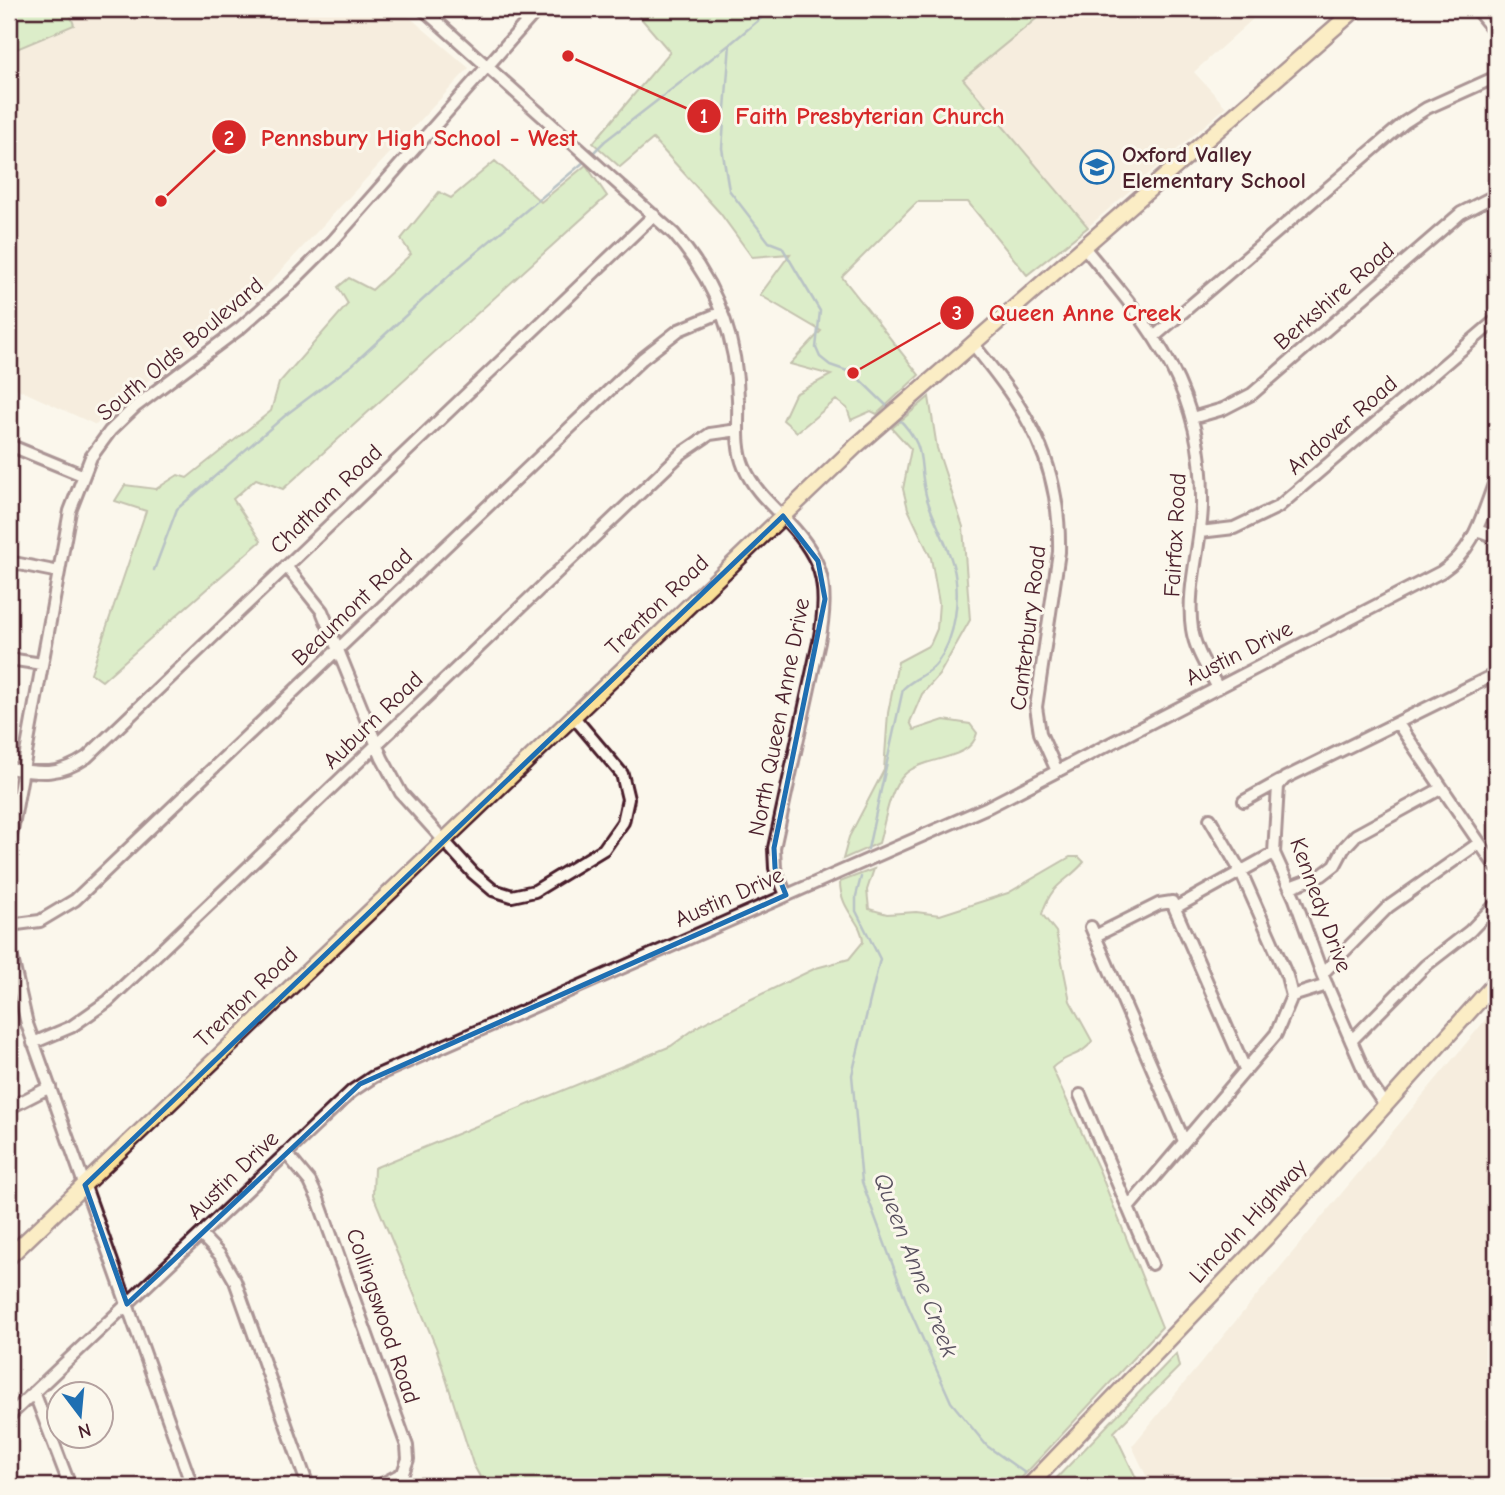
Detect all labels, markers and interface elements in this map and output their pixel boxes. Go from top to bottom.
callout: Faith Presbyterian Church [686,93,1019,138]
text: Faith Presbyterian Church [735,102,1005,130]
text: 1 [700,104,708,128]
callout: Pennsbury High School - West [212,115,591,160]
text: Pennsbury High School - West [261,124,578,152]
text: 2 [224,126,234,150]
place label: Oxford Valley Elementary School [1122,141,1306,194]
school or university icon: Oxford Valley Elementary School [1078,148,1116,186]
street label: Berkshire Road [1268,236,1400,356]
street label: South Olds Boulevard [91,272,269,426]
callout: Queen Anne Creek [939,290,1195,335]
text: Queen Anne Creek [989,299,1182,327]
text: 3 [952,301,962,325]
street label: Andover Road [1281,370,1403,480]
street label: Chatham Road [264,439,388,559]
street label: Fairfax Road [1158,472,1192,598]
street label: Beaumont Road [286,543,418,671]
street label: Canterbury Road [1004,544,1052,712]
street label: Trenton Road [600,549,714,661]
street label: North Queen Anne Drive [743,596,815,838]
street label: Austin Drive [1181,615,1297,691]
street label: Auburn Road [317,666,429,774]
street label: Kennedy Drive [1284,834,1358,976]
street label: Austin Drive [670,861,788,933]
street label: Trenton Road [189,941,303,1053]
street label: Austin Drive [182,1125,284,1225]
street label: Lincoln Highway [1184,1153,1313,1289]
water label: Queen Anne Creek [868,1169,964,1361]
street label: Collingswood Road [340,1225,426,1407]
north arrow [46,1380,116,1450]
text: N [75,1418,93,1443]

